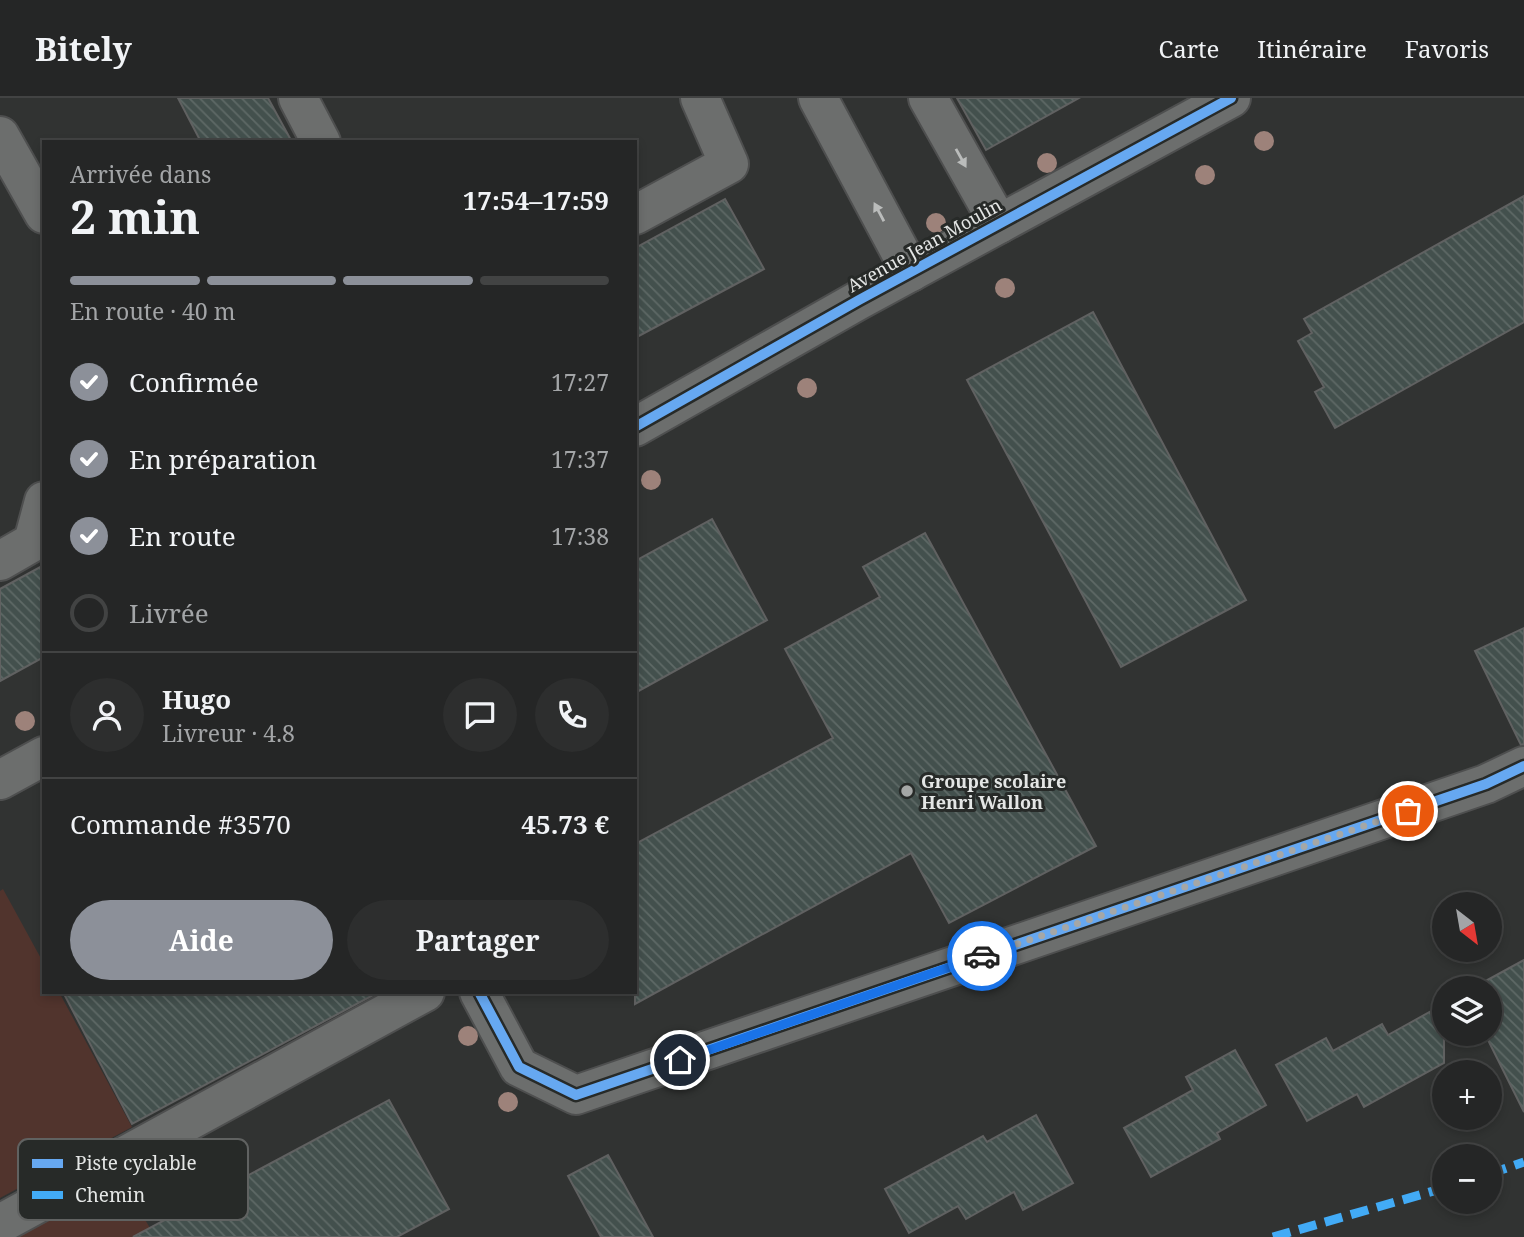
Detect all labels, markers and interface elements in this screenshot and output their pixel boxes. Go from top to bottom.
text: Bitely [35,26,132,71]
text: Carte [1158,32,1219,65]
text: Itinéraire [1257,32,1367,65]
text: Favoris [1405,32,1489,65]
one-way arrow [955,148,967,167]
text: Arrivée dans [70,158,211,190]
text: 17:54–17:59 [463,182,609,218]
text: 2 min [70,185,200,247]
street label: Avenue Jean Moulin [842,192,1006,297]
one-way arrow [873,202,885,221]
text: En route · 40 m [70,295,235,327]
icon: check [70,363,108,401]
text: Confirmée [129,364,259,400]
text: 17:27 [551,366,609,398]
icon: check [70,440,108,478]
text: En préparation [129,441,317,477]
text: 17:37 [551,443,609,475]
icon: check [70,517,108,555]
text: En route [129,518,236,554]
text: 17:38 [551,520,609,552]
text: Livrée [129,595,209,631]
button: person [70,678,144,752]
button: chat [443,678,517,752]
button: phone [535,678,609,752]
text: Hugo [162,681,231,717]
text: Livreur · 4.8 [162,717,295,749]
place label: Groupe scolaire Henri Wallon [921,769,1066,814]
pin [1378,781,1438,841]
marker: Groupe scolaire Henri Wallon [899,783,915,799]
icon: bag [1389,792,1427,830]
text: Commande #3570 [70,806,291,842]
text: 45.73 € [521,806,609,842]
north arrow [1432,892,1502,962]
map controls [1432,892,1502,1214]
button: Aide [70,900,333,980]
button: Partager [347,900,609,980]
courier [947,921,1017,991]
icon: car [963,937,1001,975]
button: layers [1432,976,1502,1046]
pin [650,1030,710,1090]
icon: home [661,1041,699,1079]
button: + [1432,1060,1502,1130]
legend [18,1139,248,1220]
button: − [1432,1144,1502,1214]
text: Piste cyclable [75,1150,197,1176]
text: Chemin [75,1182,145,1208]

